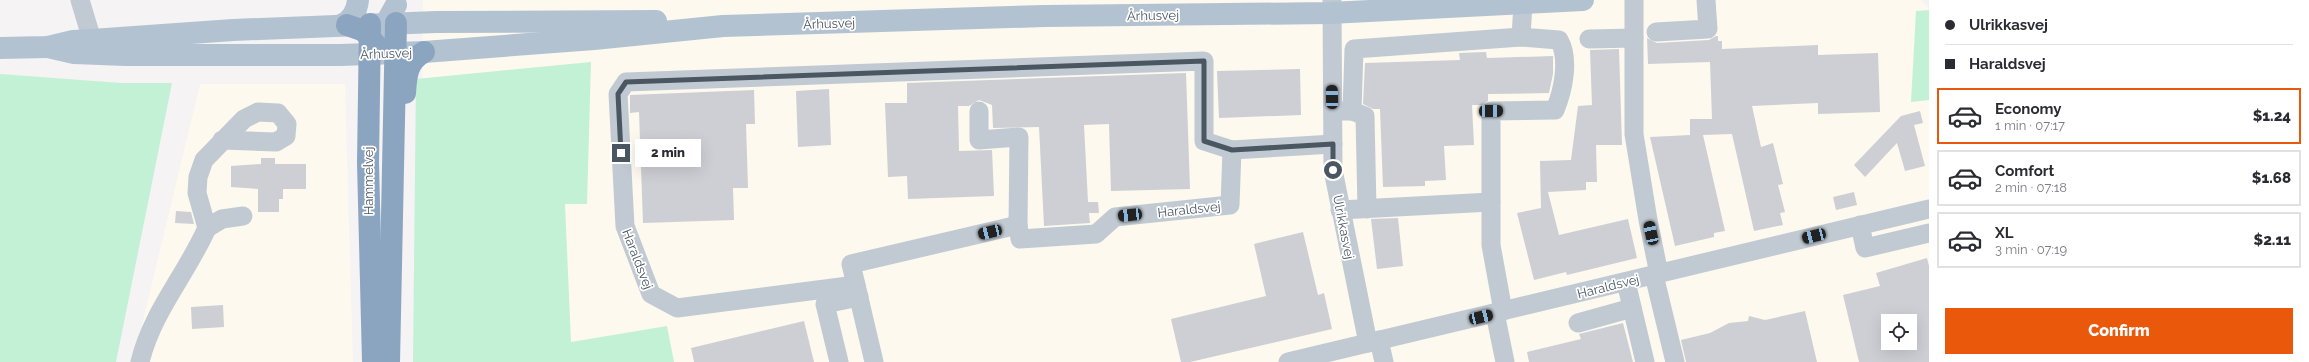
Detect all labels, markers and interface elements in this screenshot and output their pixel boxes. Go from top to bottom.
street label: Århusvej [1127,7,1179,23]
street label: Århusvej [803,14,855,32]
text: Ulrikkasvej [1969,16,2048,34]
street label: Århusvej [360,44,412,62]
text: Haraldsvej [1969,55,2046,73]
car [1326,85,1338,109]
icon: car [1947,98,1983,134]
text: Economy [1995,100,2062,118]
car [1479,105,1503,117]
text: $1.24 [2253,107,2291,125]
text: 1 min · 07:17 [1995,118,2065,133]
callout: 2 min [635,139,701,167]
route end [612,144,630,162]
text: 2 min [651,145,685,160]
street label: Hammelvej [361,147,376,215]
icon: car [1947,160,1983,196]
route start [1324,161,1342,179]
text: Comfort [1995,162,2054,180]
text: $1.68 [2252,169,2291,187]
text: 2 min · 07:18 [1995,180,2067,195]
street label: Ulrikkasvej [1330,194,1357,260]
street label: Haraldsvej [1157,199,1221,220]
car [1117,208,1143,222]
car [1643,220,1659,246]
icon: car [1947,222,1983,258]
car [977,223,1003,241]
text: XL [1995,224,2013,242]
street label: Haraldsvej [619,227,656,291]
car [1801,227,1827,245]
text: $2.11 [2254,231,2291,249]
text: 3 min · 07:19 [1995,242,2067,257]
street label: Haraldsvej [1576,272,1641,301]
car [1468,308,1494,326]
button: Confirm [1945,308,2293,354]
map controls [1881,314,1917,350]
button: locate [1881,314,1917,350]

